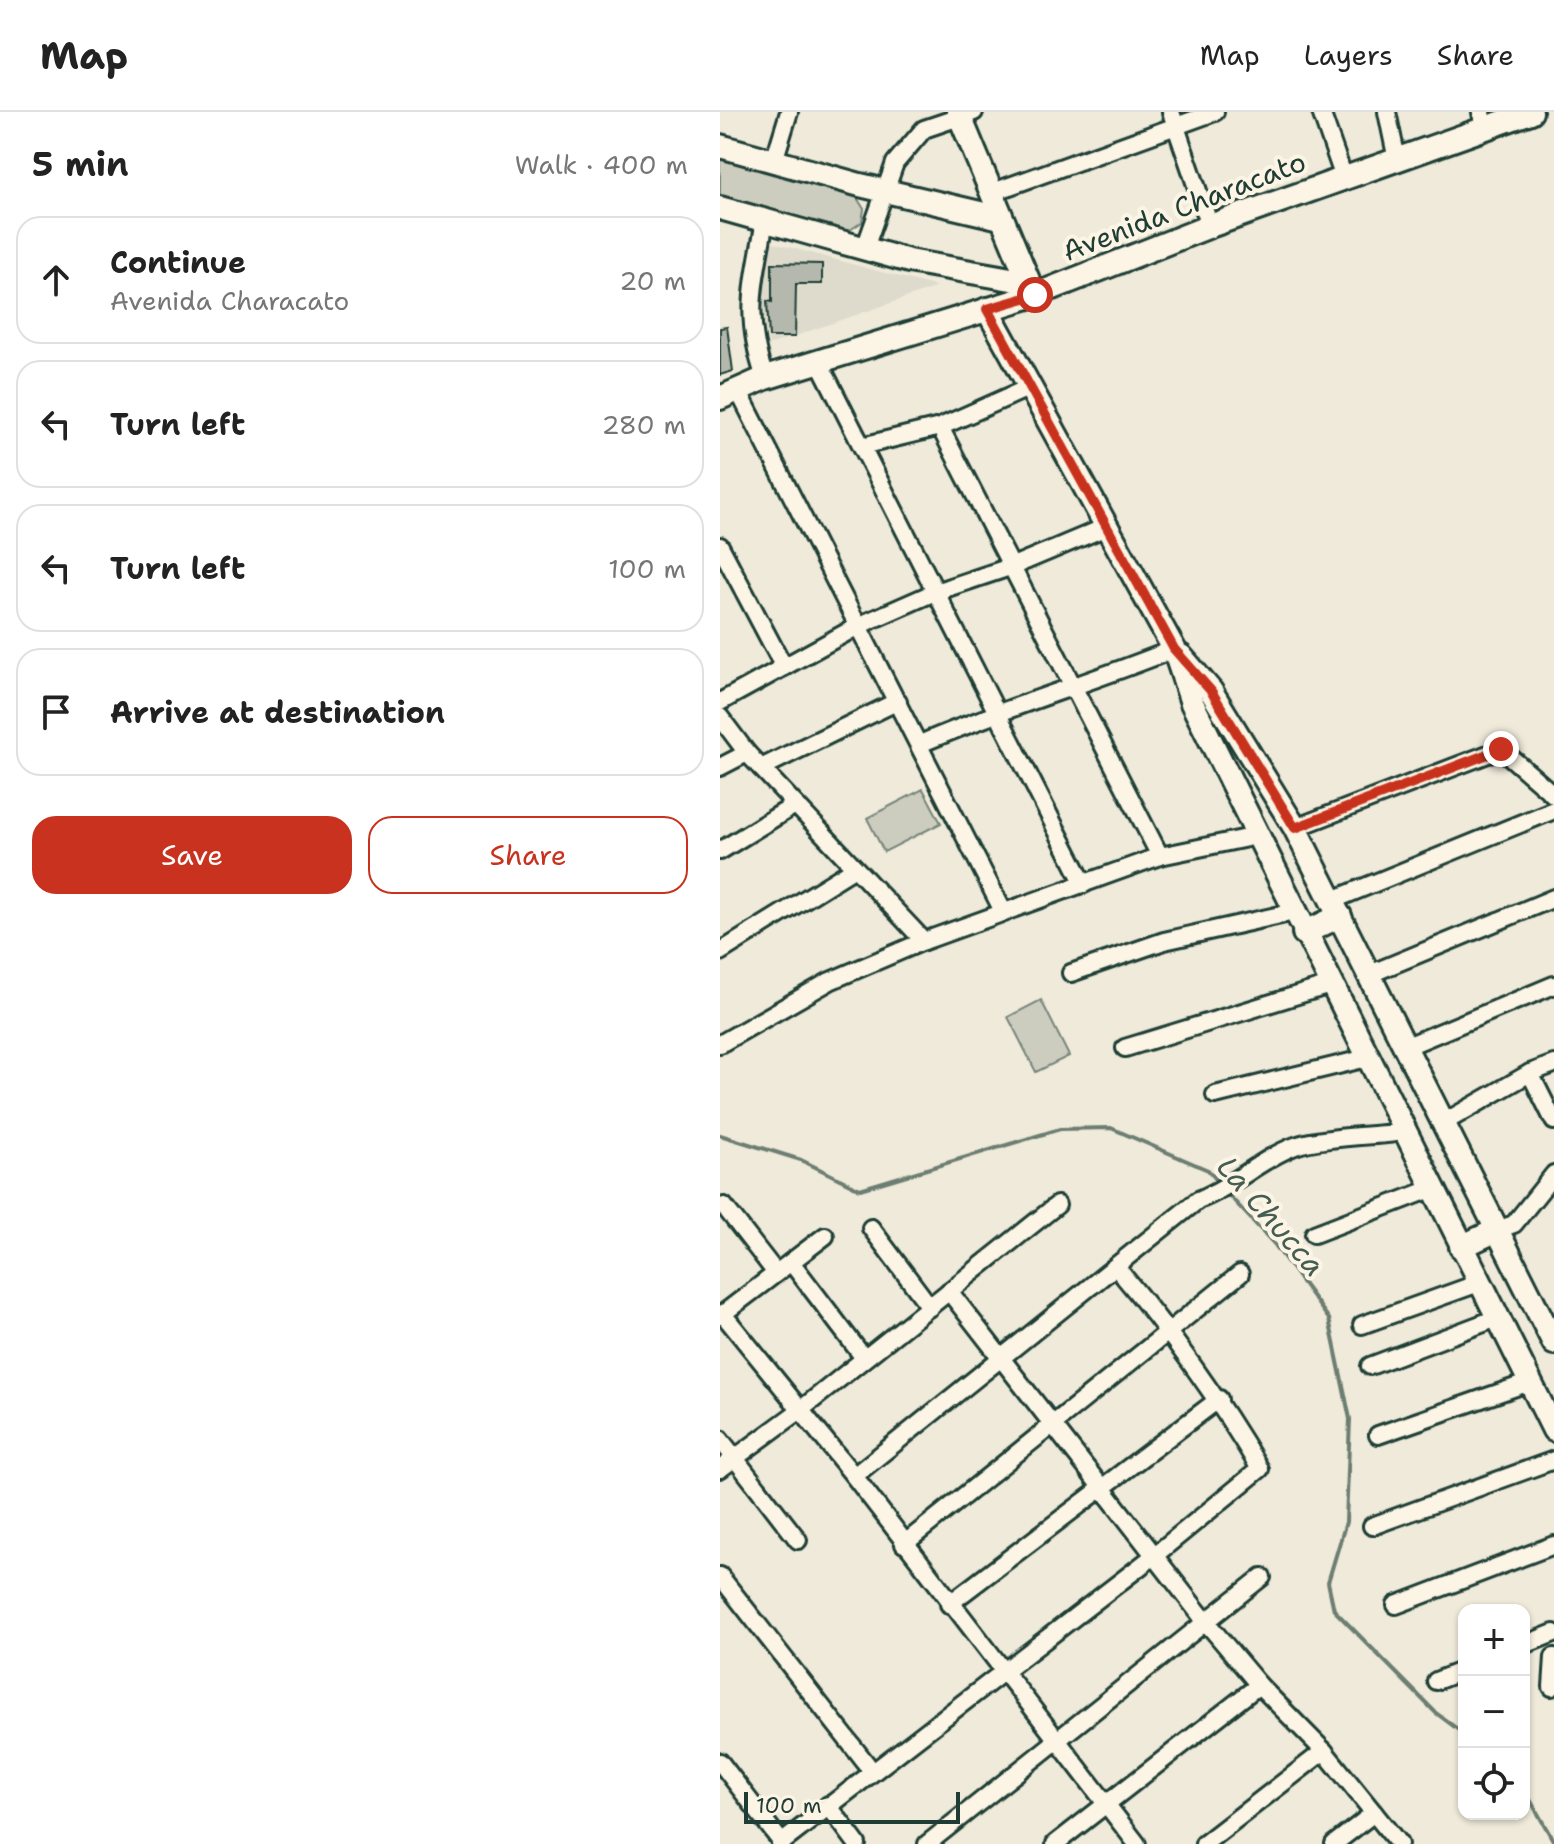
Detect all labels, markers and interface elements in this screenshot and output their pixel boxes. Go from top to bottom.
text: Map [40,30,128,81]
text: Map [1200,36,1260,74]
text: Layers [1304,36,1393,74]
text: Share [1437,36,1514,74]
text: 5 min [32,141,129,187]
street label: Avenida Characato [1057,142,1311,270]
text: Walk · 400 m [515,147,688,182]
text: Continue [110,242,246,283]
icon: ahead [34,258,78,302]
text: 20 m [619,263,686,298]
route start [1017,277,1053,313]
text: Avenida Characato [110,283,349,318]
icon: left [34,402,78,446]
text: Turn left [110,404,245,445]
text: 280 m [601,407,686,442]
icon: left [34,546,78,590]
text: Turn left [110,548,245,589]
text: 100 m [608,551,686,586]
icon: arrive [34,690,78,734]
text: Arrive at destination [110,692,445,733]
route end [1483,731,1519,767]
button: Save [32,816,352,894]
button: Share [368,816,688,894]
water label: La Chucca [1207,1147,1335,1285]
map controls [1458,1604,1530,1820]
button: + [1458,1604,1530,1676]
button: − [1458,1676,1530,1748]
button: locate [1458,1748,1530,1820]
scale bar [744,1788,960,1824]
text: 100 m [756,1791,822,1820]

